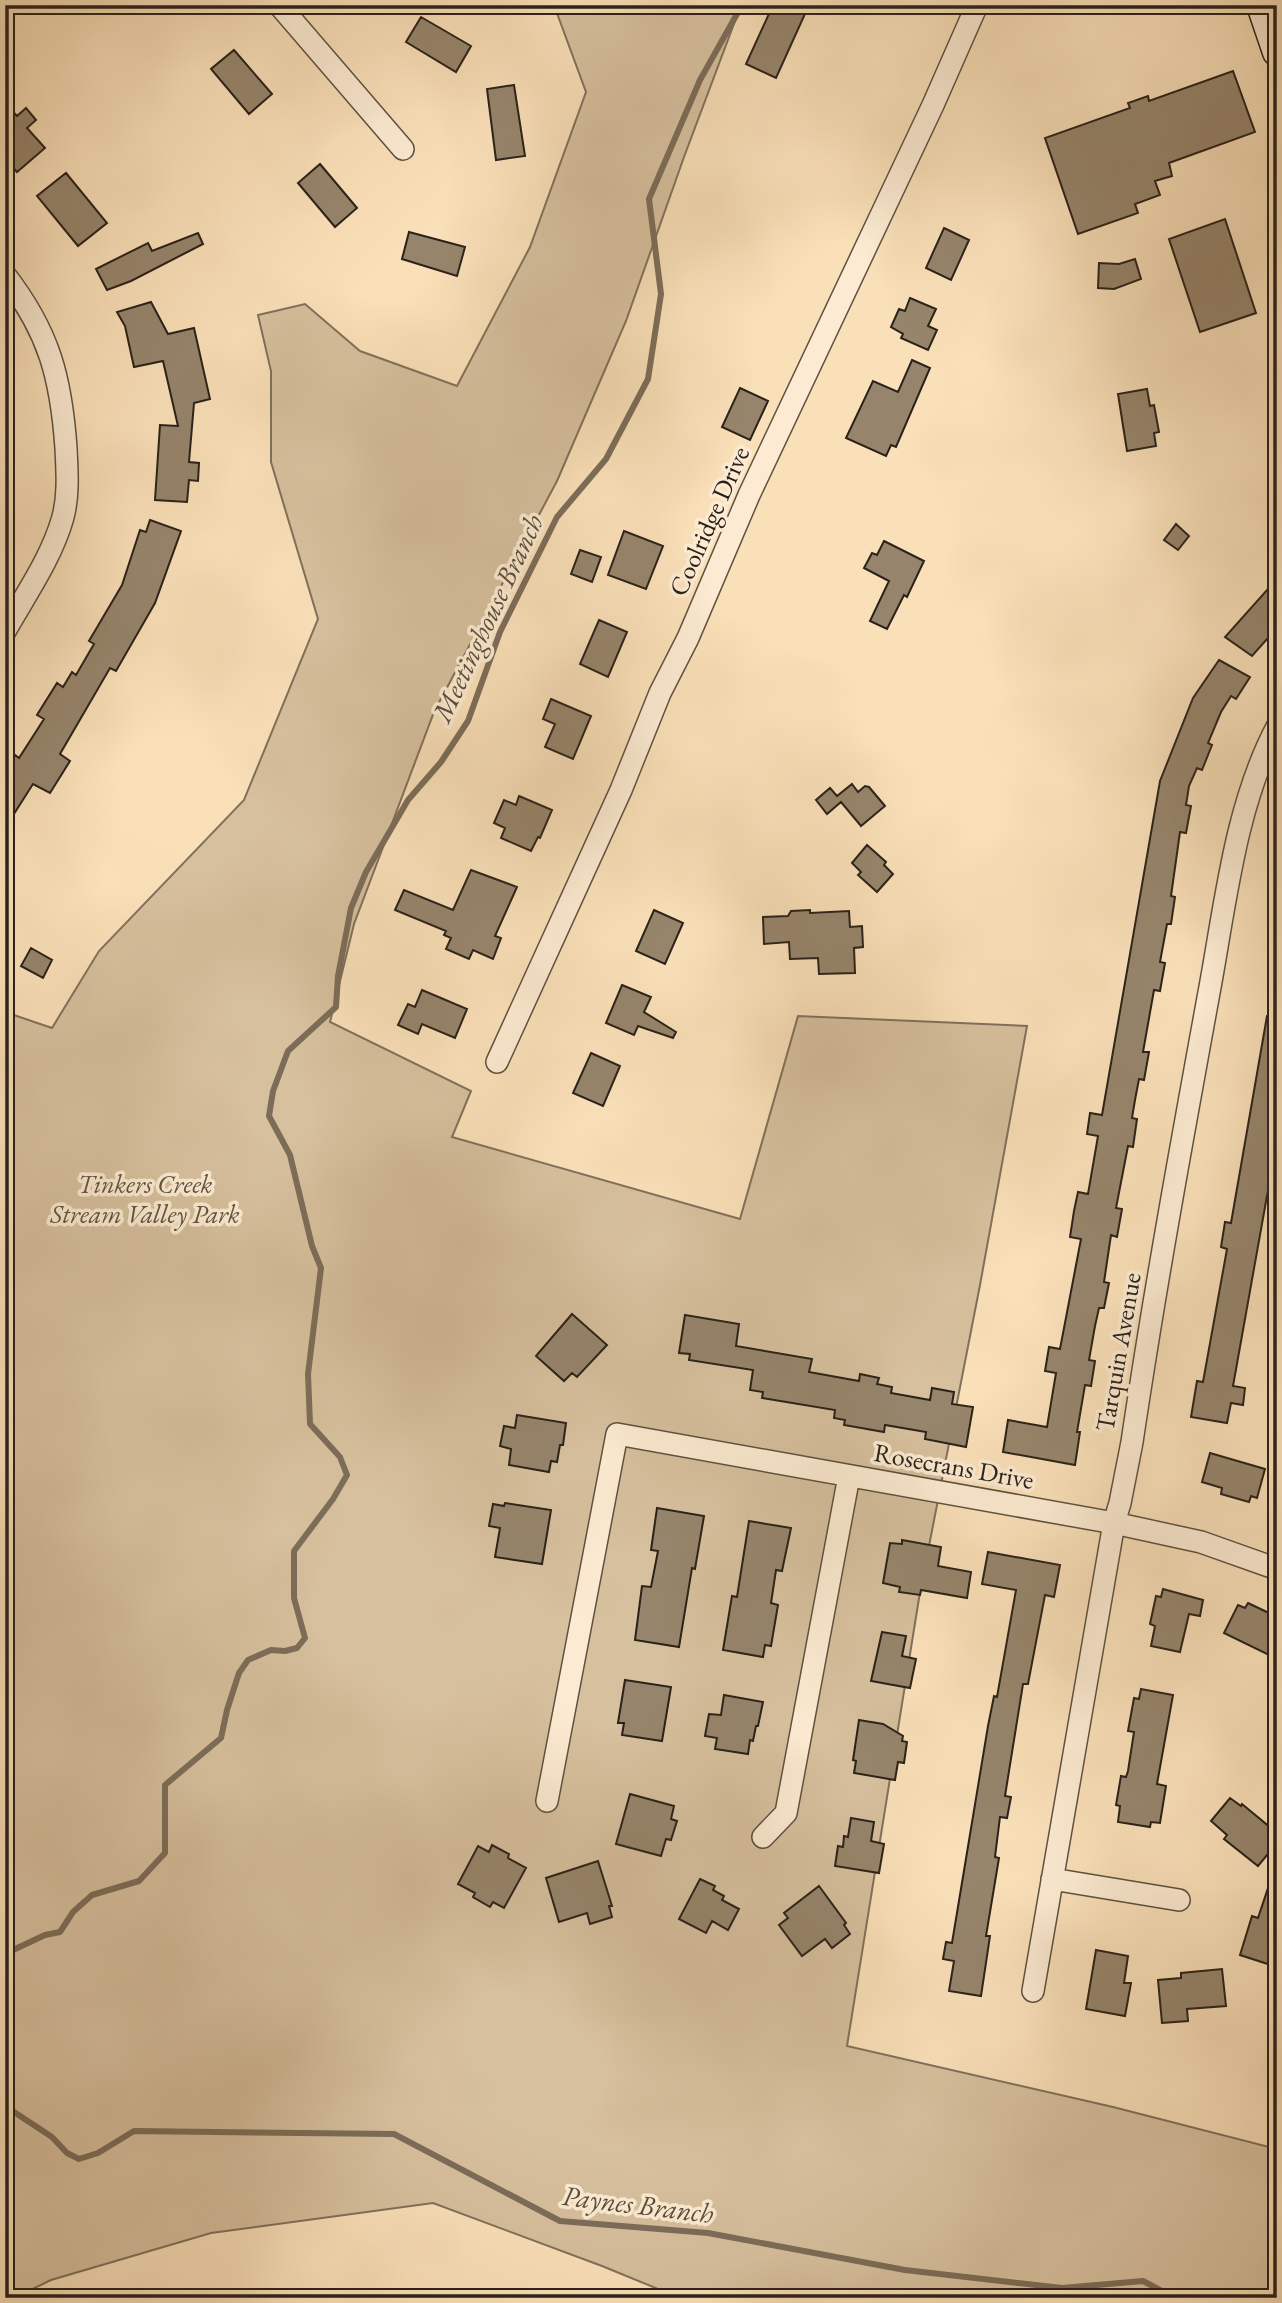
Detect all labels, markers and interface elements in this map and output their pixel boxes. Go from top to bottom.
street label: Coolridge Drive [661,441,757,601]
water label: Meetinghouse Branch [422,508,551,729]
park label: Tinkers Creek Stream Valley Park [49,1167,240,1231]
street label: Tarquin Avenue [1087,1270,1149,1434]
street label: Rosecrans Drive [871,1435,1037,1497]
water label: Paynes Branch [560,2177,716,2231]

